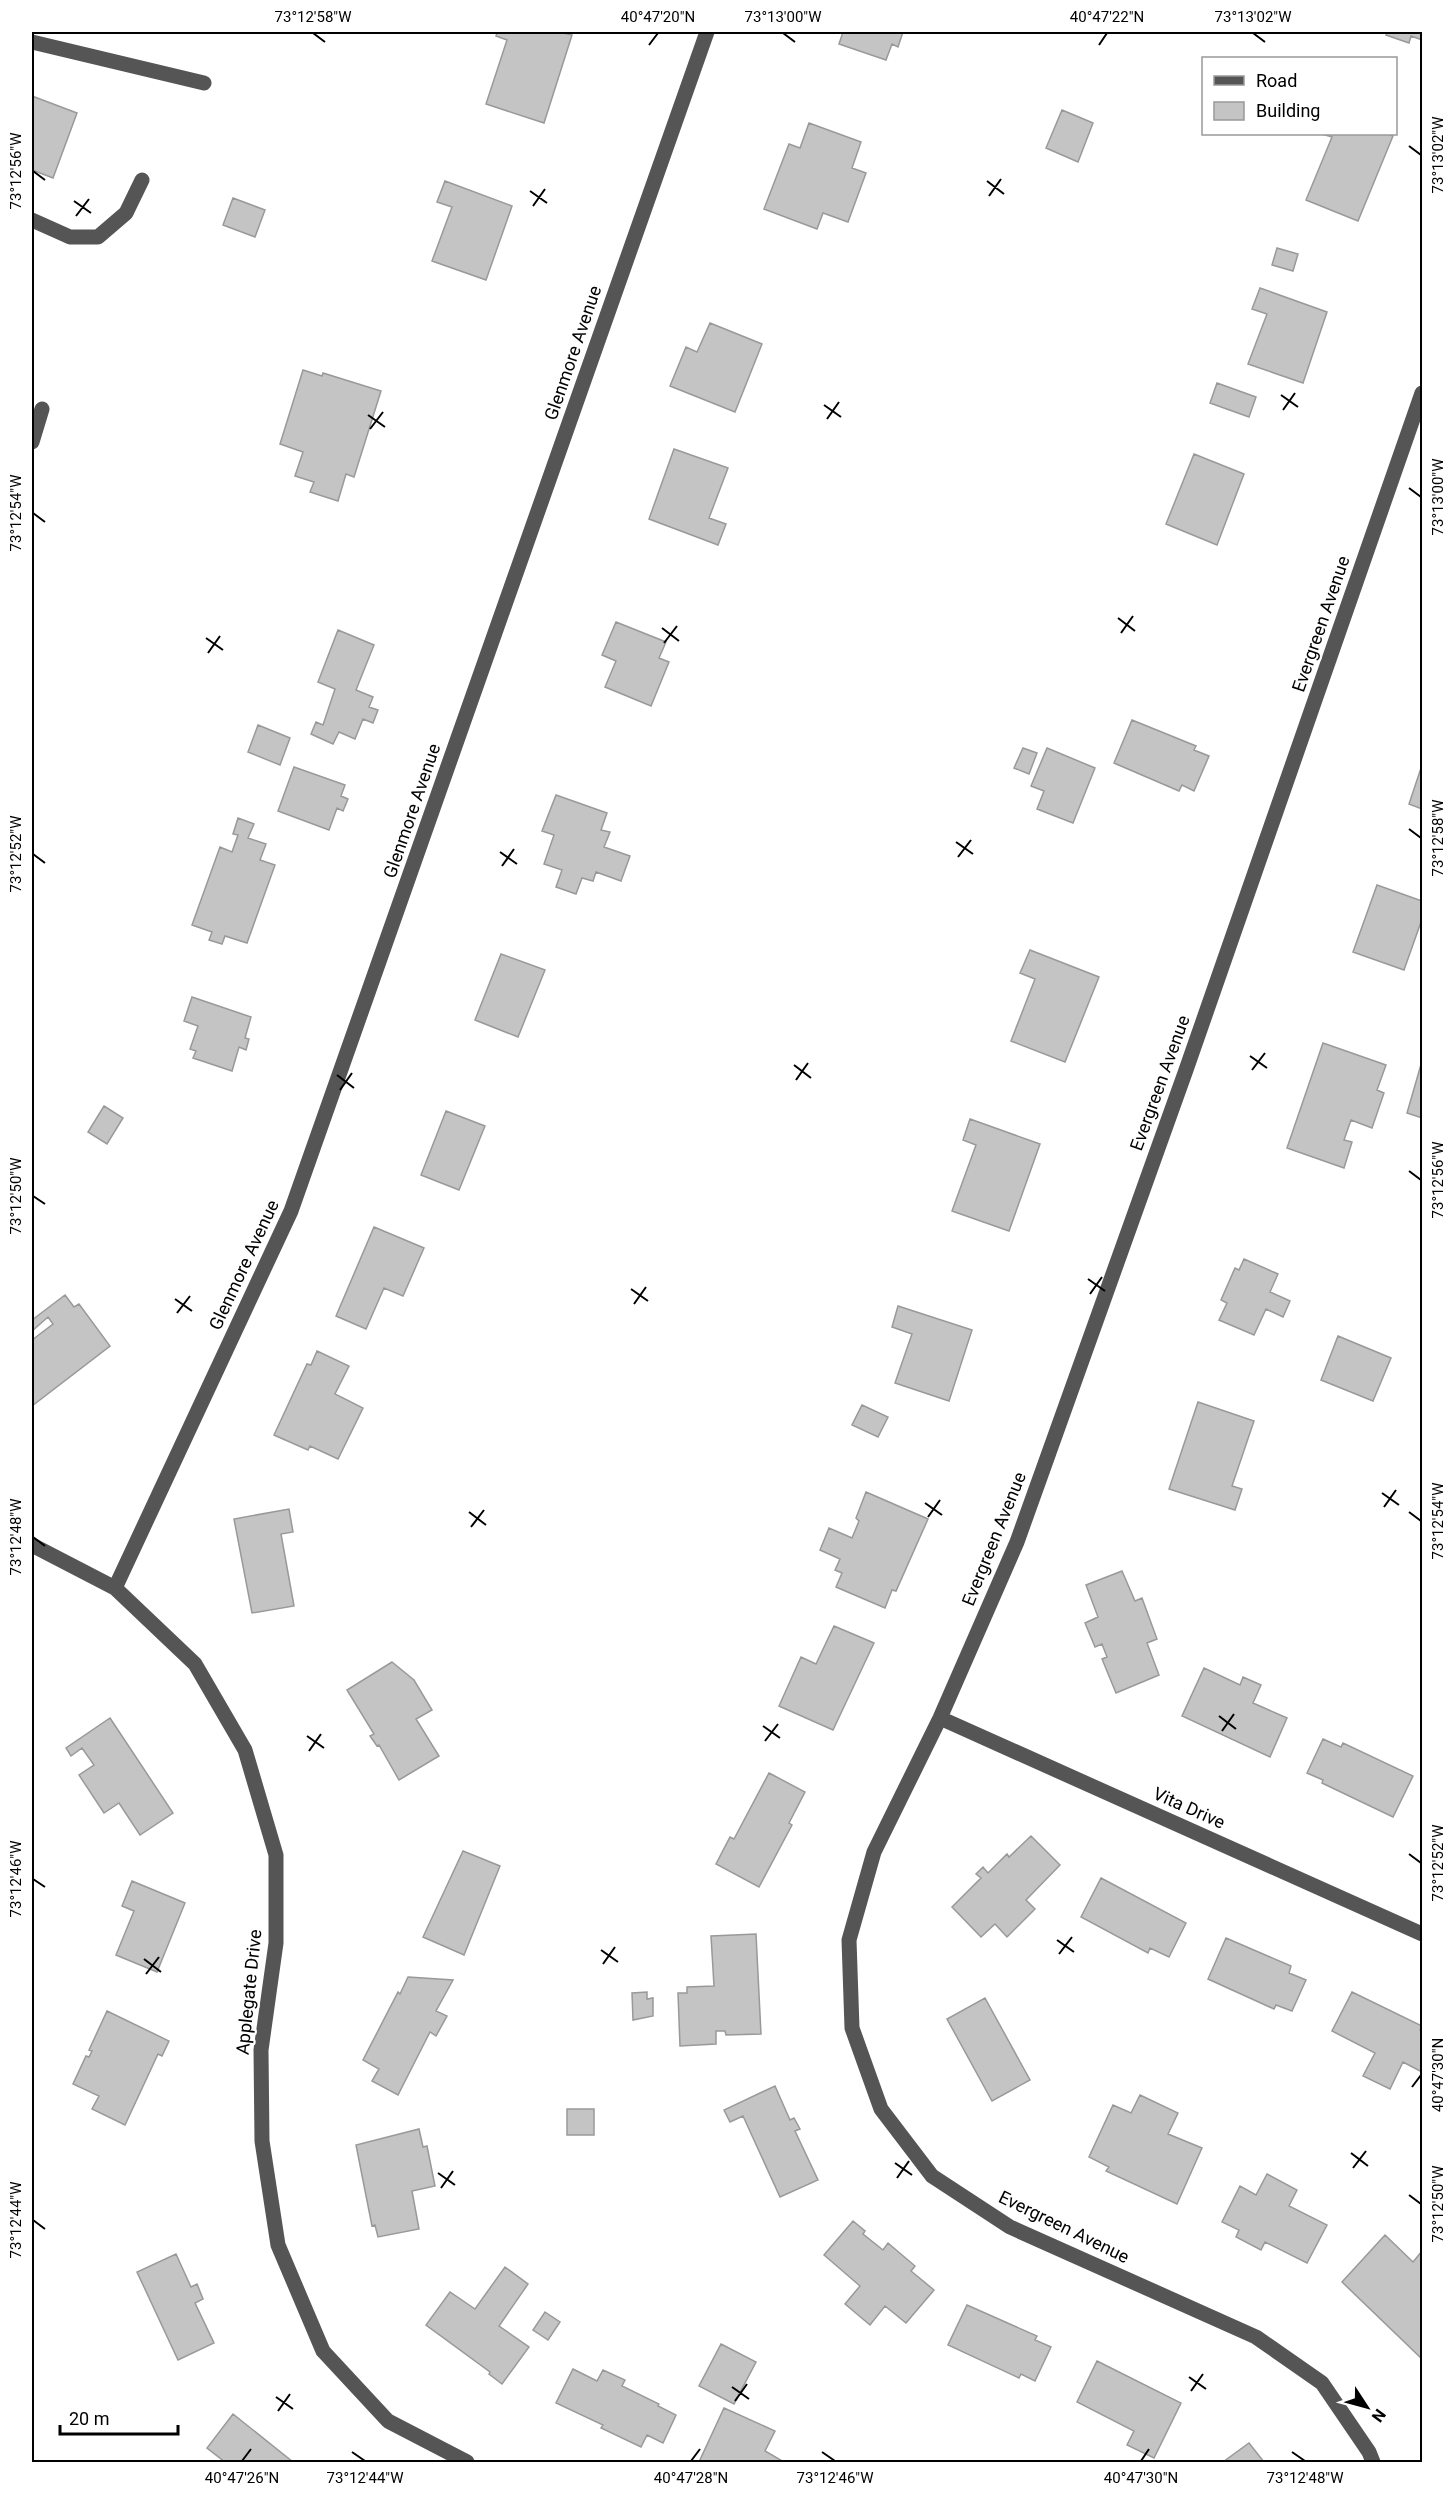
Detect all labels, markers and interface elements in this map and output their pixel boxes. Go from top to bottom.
text: 73°12'58"W [275,8,351,26]
text: 40°47'20"N [621,8,695,26]
text: 73°13'00"W [745,8,821,26]
text: 40°47'22"N [1070,8,1144,26]
text: 73°13'02"W [1215,8,1291,26]
legend [1202,57,1397,135]
text: Road [1256,70,1297,91]
text: Building [1256,100,1320,121]
text: 73°13'02"W [1429,117,1447,193]
text: 73°12'56"W [7,133,25,209]
street label: Glenmore Avenue [540,283,605,423]
text: 73°13'00"W [1429,459,1447,535]
text: 73°12'54"W [7,475,25,551]
street label: Evergreen Avenue [1287,553,1354,695]
street label: Glenmore Avenue [379,741,444,881]
text: 73°12'58"W [1429,800,1447,876]
text: 73°12'52"W [7,816,25,892]
street label: Evergreen Avenue [1125,1012,1194,1153]
text: 73°12'56"W [1429,1142,1447,1218]
text: 73°12'50"W [7,1158,25,1234]
street label: Glenmore Avenue [204,1196,283,1333]
street label: Evergreen Avenue [957,1469,1030,1609]
text: 73°12'54"W [1429,1483,1447,1559]
text: 73°12'48"W [7,1499,25,1575]
street label: Vita Drive [1150,1782,1228,1833]
text: 73°12'52"W [1429,1825,1447,1901]
text: 73°12'46"W [7,1841,25,1917]
street label: Applegate Drive [231,1928,266,2056]
text: 40°47'30"N [1429,2038,1447,2112]
text: 73°12'50"W [1429,2166,1447,2242]
text: 73°12'44"W [7,2182,25,2258]
street label: Evergreen Avenue [996,2186,1133,2267]
north arrow [1337,2377,1397,2437]
scale bar [60,2398,178,2436]
text: N [1368,2405,1390,2426]
text: 20 m [69,2408,109,2429]
text: 40°47'26"N [205,2469,279,2487]
text: 73°12'44"W [327,2469,403,2487]
text: 40°47'28"N [654,2469,728,2487]
text: 73°12'46"W [797,2469,873,2487]
text: 40°47'30"N [1104,2469,1178,2487]
text: 73°12'48"W [1267,2469,1343,2487]

